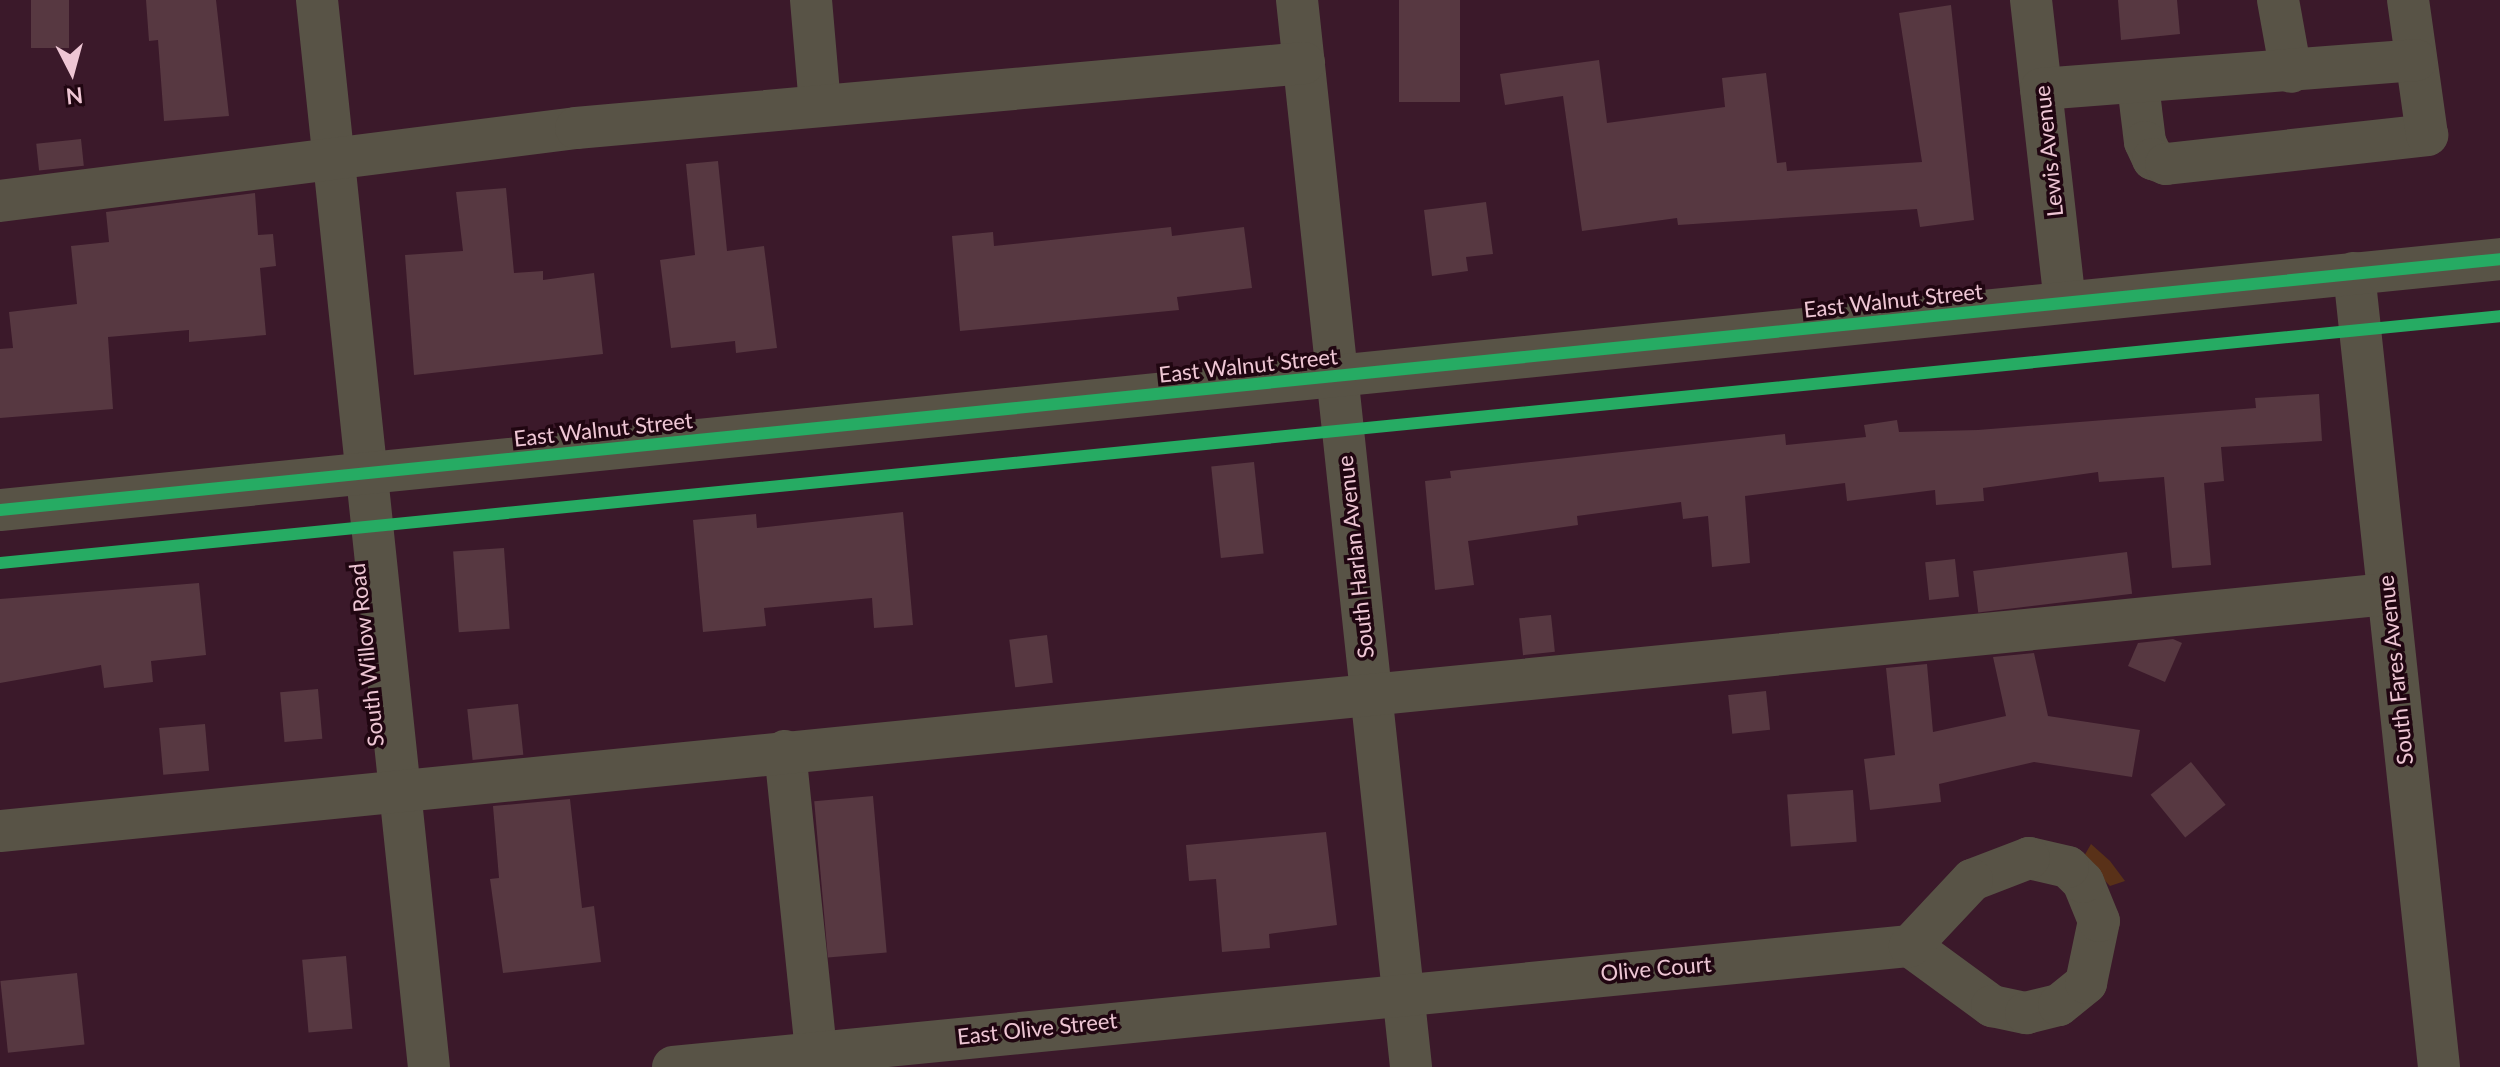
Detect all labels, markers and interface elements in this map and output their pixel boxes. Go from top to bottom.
north arrow [32,32,112,112]
text: N [65,82,84,111]
street label: Lewis Avenue [2028,84,2068,218]
street label: East Walnut Street [1802,277,1984,323]
street label: East Walnut Street [1157,342,1339,388]
street label: East Walnut Street [512,406,694,452]
street label: South Harlan Avenue [1331,454,1379,660]
street label: South Willow Road [343,562,389,748]
street label: South Fares Avenue [2372,573,2418,767]
street label: Olive Court [1599,950,1713,986]
street label: East Olive Street [956,1006,1118,1050]

